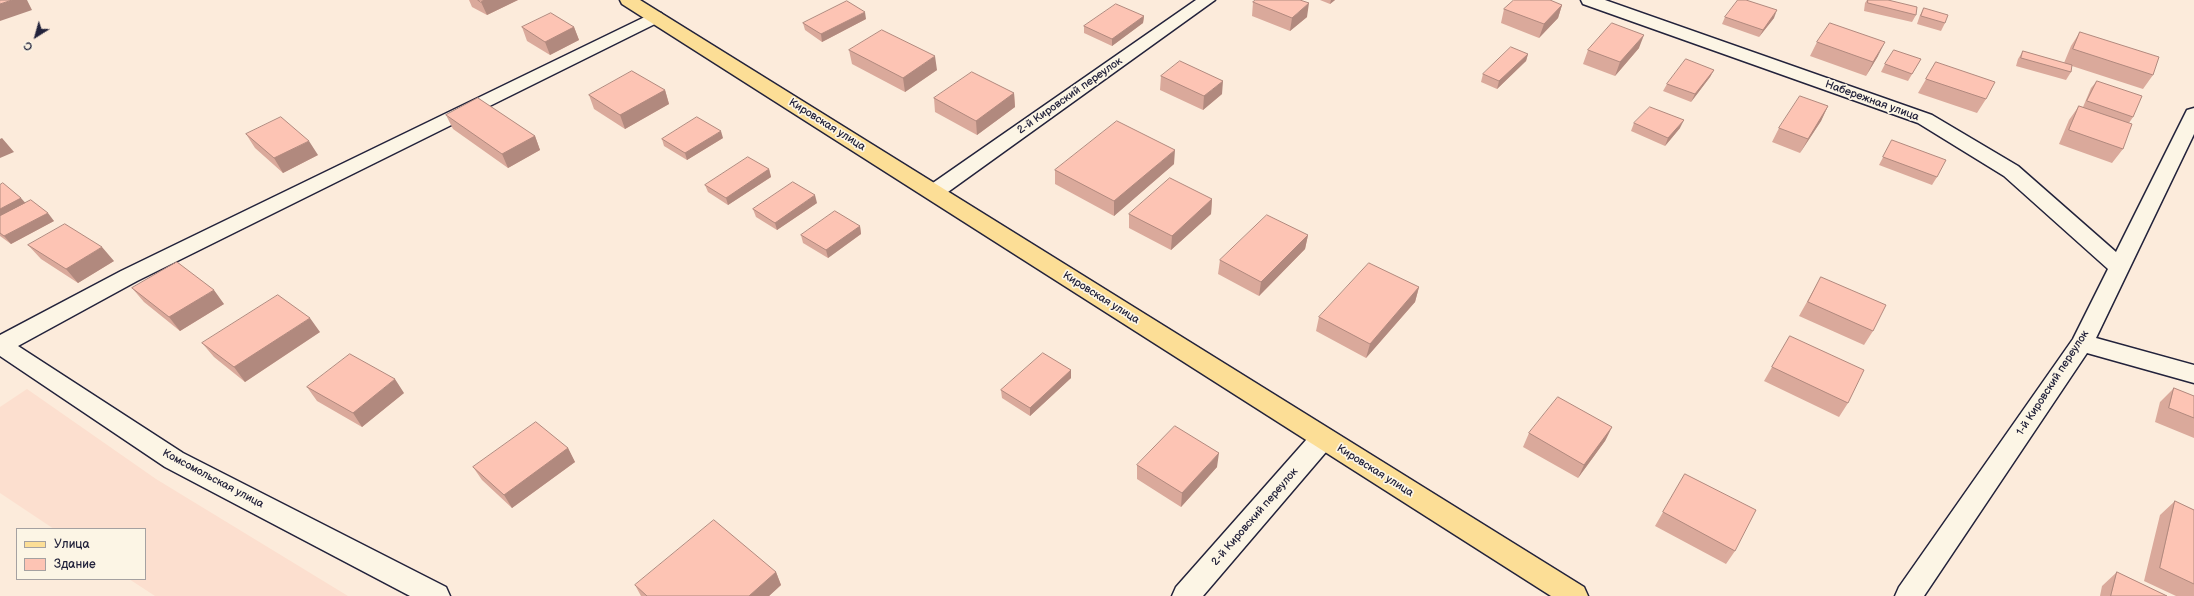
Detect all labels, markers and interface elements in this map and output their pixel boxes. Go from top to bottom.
north arrow [16,16,56,56]
text: С [22,38,35,53]
street label: 2-й Кировский переулок [1015,55,1125,137]
street label: Набережная улица [1823,78,1921,124]
street label: Кировская улица [786,96,868,154]
street label: Кировская улица [1060,269,1142,327]
street label: 1-й Кировский переулок [2014,328,2092,438]
street label: Кировская улица [1334,442,1416,500]
street label: Комсомольская улица [160,447,266,511]
street label: 2-й Кировский переулок [1209,465,1301,569]
legend [16,528,146,580]
text: Улица [54,537,90,552]
text: Здание [54,557,96,572]

